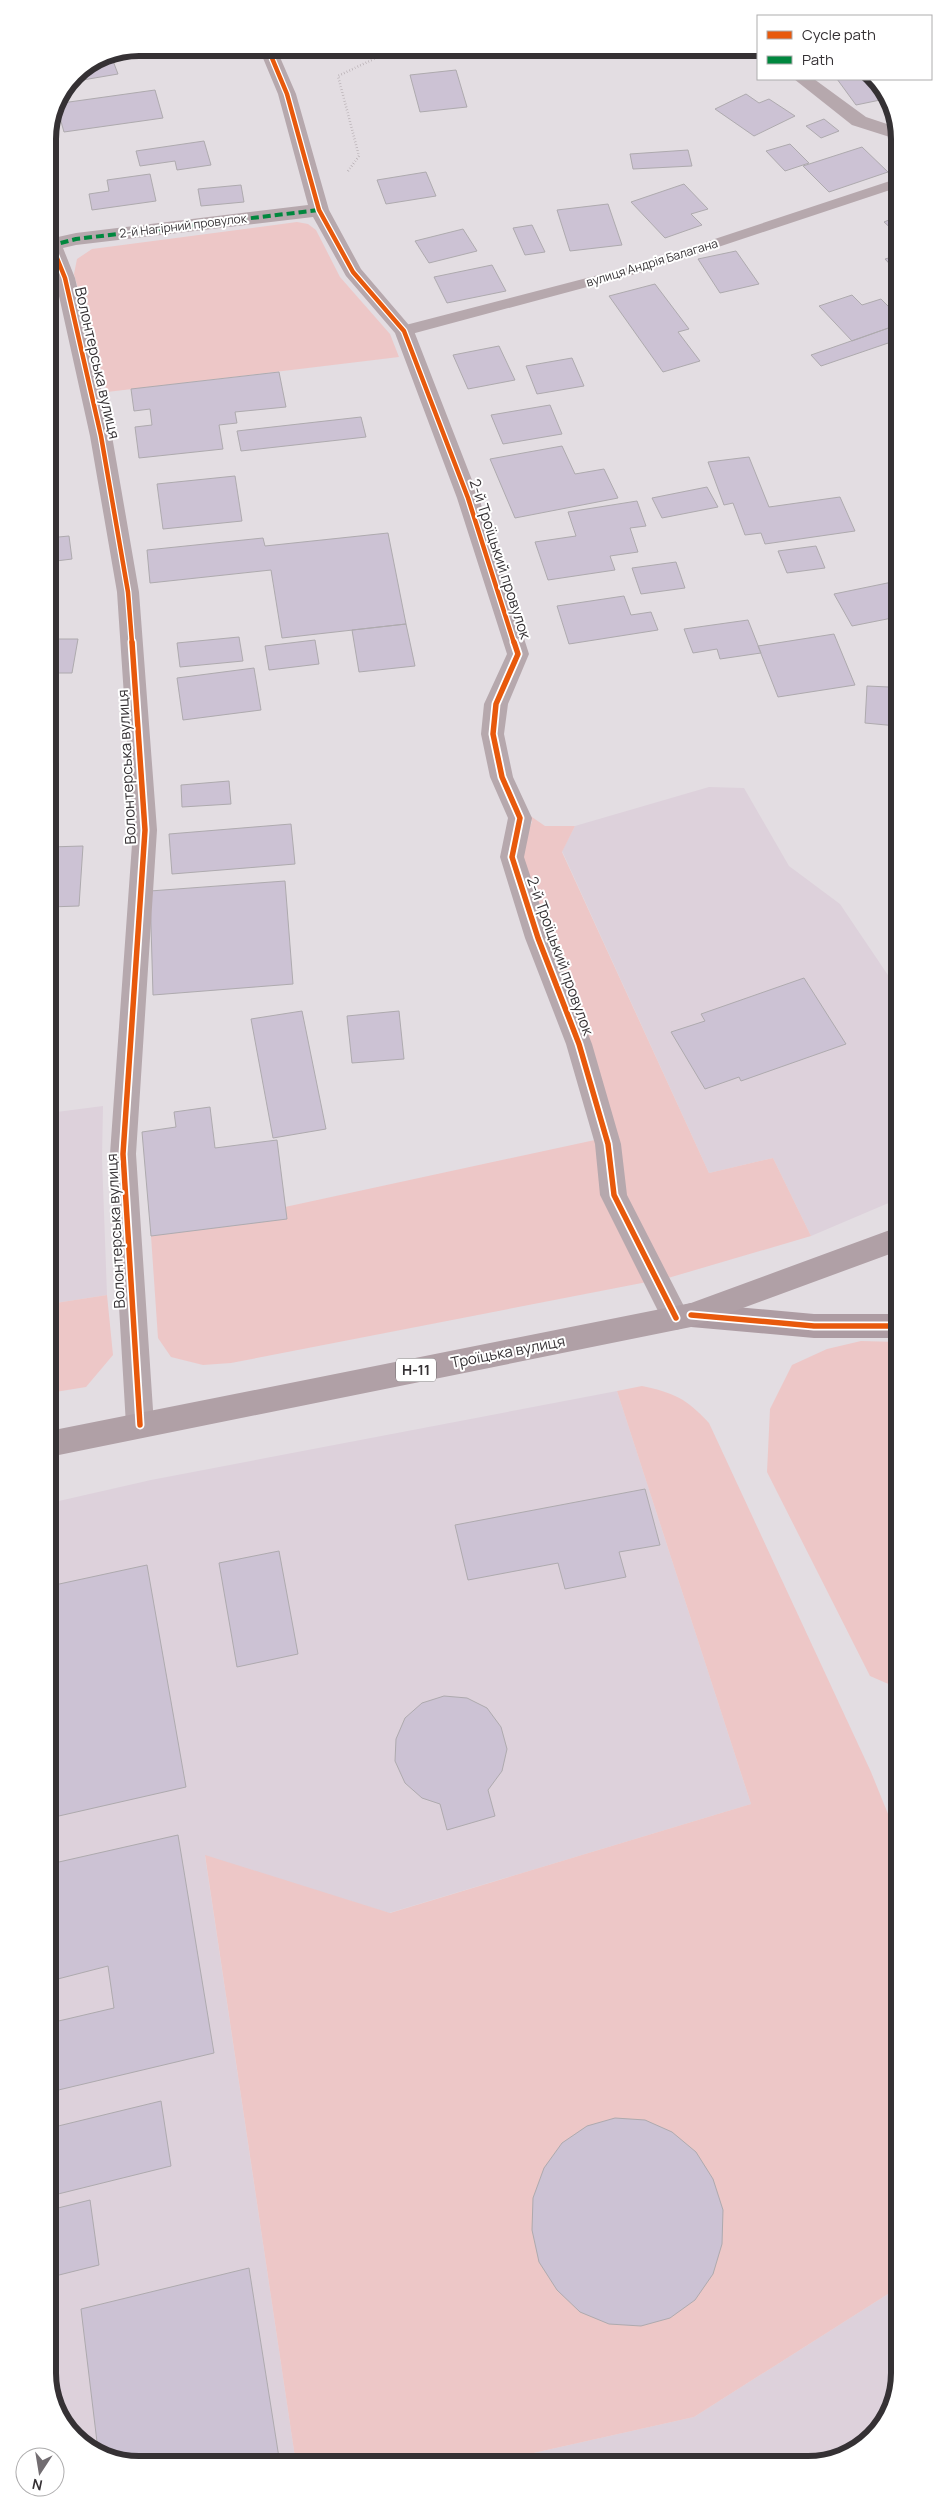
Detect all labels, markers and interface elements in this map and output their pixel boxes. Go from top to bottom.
legend [757,15,932,80]
text: Cycle path [802,24,876,45]
text: Path [802,49,834,70]
street label: 2-й Нагірний провулок [118,209,249,242]
street label: вулиця Андрія Балагана [584,234,720,291]
street label: Волонтерська вулиця [70,285,125,441]
street label: 2-й Троїцький провулок [465,476,537,642]
street label: Волонтерська вулиця [112,689,141,845]
street label: 2-й Троїцький провулок [522,874,599,1039]
street label: Волонтерська вулиця [101,1153,130,1309]
street label: Троїцька вулиця [449,1330,567,1373]
road number: Н-11 [396,1358,436,1382]
north arrow [15,2447,65,2497]
text: N [30,2475,44,2496]

